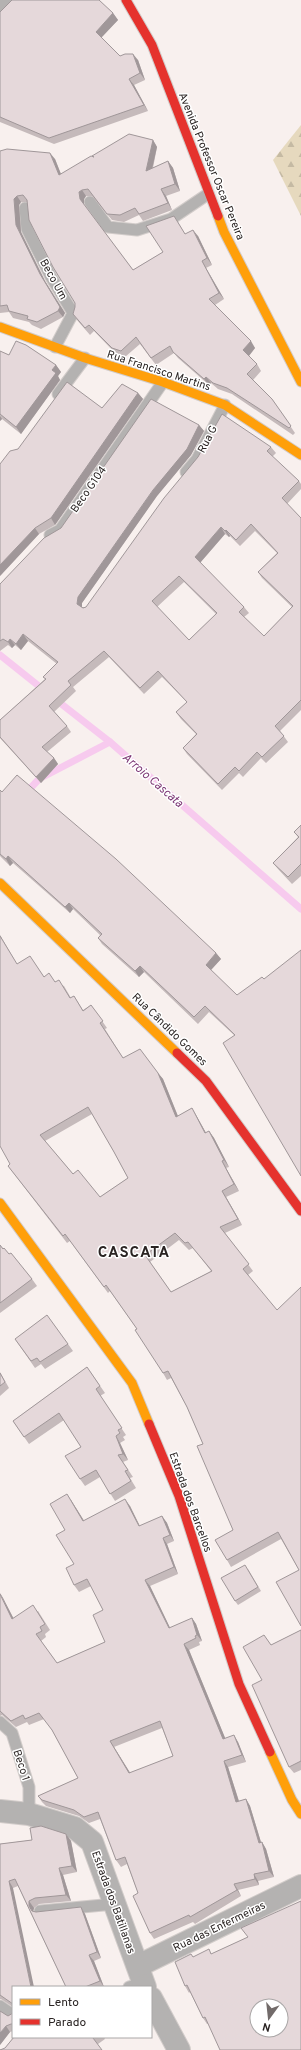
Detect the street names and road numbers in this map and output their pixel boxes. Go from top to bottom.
street label: Avenida Professor Oscar Pereira [175,91,247,242]
street label: Beco Um [36,257,70,302]
street label: Rua Francisco Martins [105,348,212,394]
street label: Rua G [195,423,221,456]
street label: Beco G104 [68,464,110,515]
street label: Rua Cândido Gomes [129,990,210,1069]
street label: Estrada dos Barcellos [165,1450,215,1554]
street label: Beco 1 [9,1748,33,1783]
street label: Estrada dos Batillanas [88,1849,138,1956]
street label: Rua das Enfermeiras [171,1898,268,1955]

